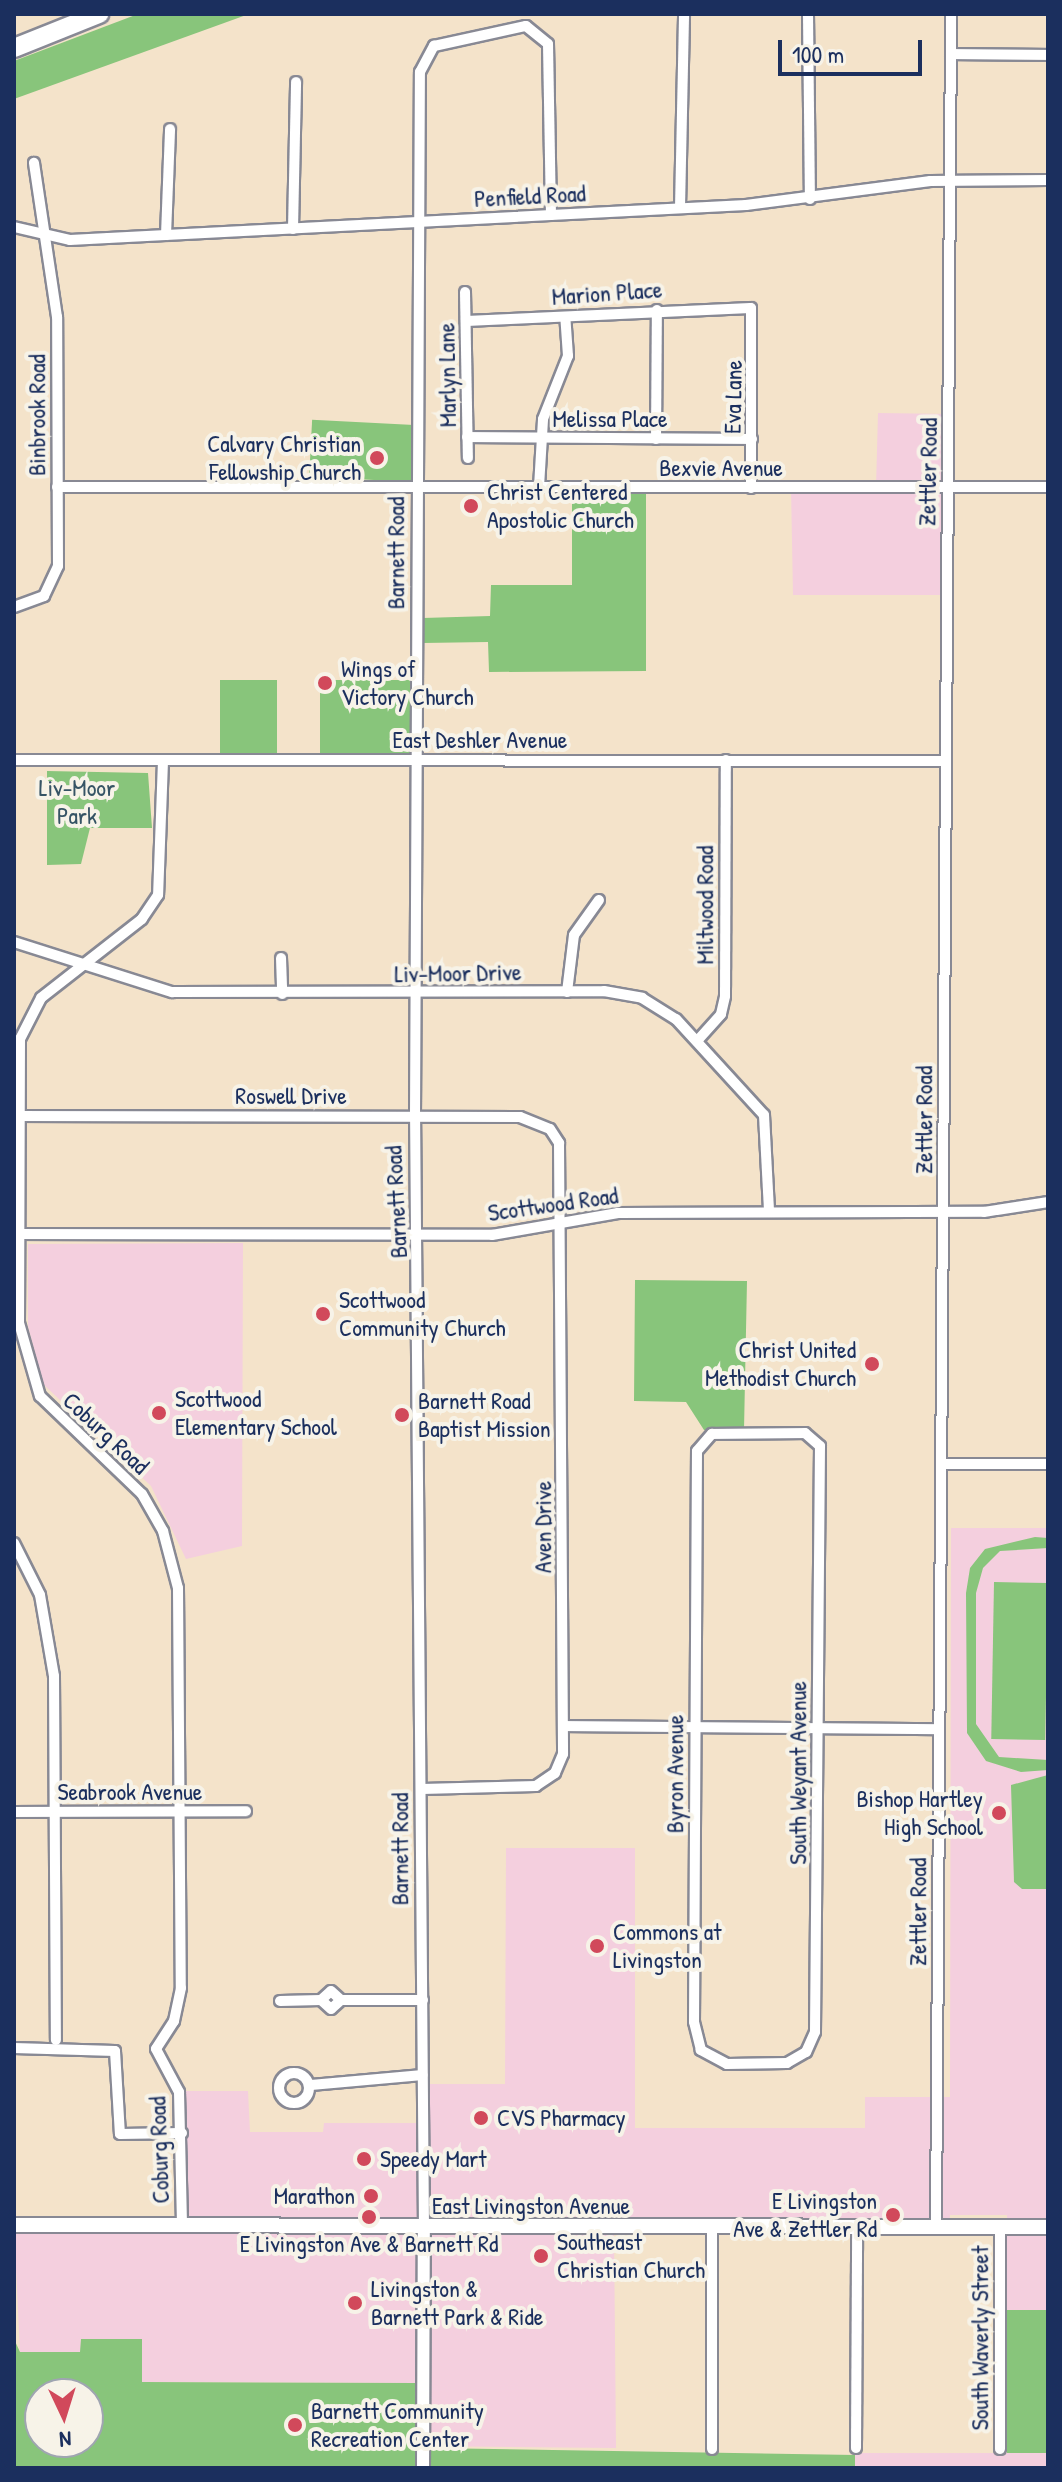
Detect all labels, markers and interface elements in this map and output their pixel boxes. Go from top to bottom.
scale bar [782,24,926,74]
text: 100 m [792,38,844,70]
street label: Penfield Road [473,179,587,213]
street label: Marion Place [551,275,663,311]
street label: Marlyn Lane [432,322,462,428]
street label: Binbrook Road [23,354,51,476]
street label: Eva Lane [718,360,748,434]
street label: Melissa Place [552,405,668,433]
street label: Zettler Road [913,418,943,526]
place label: Calvary Christian Fellowship Church [207,430,361,486]
marker: Calvary Christian Fellowship Church [368,449,386,467]
street label: Bexvie Avenue [659,454,783,482]
place label: Christ Centered Apostolic Church [487,478,634,534]
street label: Barnett Road [382,497,410,609]
marker: Christ Centered Apostolic Church [462,497,480,515]
place label: Wings of Victory Church [341,655,473,711]
marker: Wings of Victory Church [316,674,334,692]
street label: East Deshler Avenue [393,726,567,754]
park label: Liv-Moor Park [39,774,115,830]
street label: Miltwood Road [691,846,719,964]
street label: Liv-Moor Drive [394,957,522,989]
street label: Zettler Road [910,1066,938,1174]
street label: Roswell Drive [235,1082,347,1110]
street label: Barnett Road [379,1145,413,1259]
street label: Scottwood Road [486,1181,620,1227]
place label: Scottwood Community Church [339,1286,506,1342]
marker: Scottwood Community Church [314,1305,332,1323]
place label: Christ United Methodist Church [705,1336,856,1392]
marker: Christ United Methodist Church [863,1355,881,1373]
place label: Scottwood Elementary School [175,1385,337,1441]
street label: Coburg Road [57,1386,155,1480]
place label: Barnett Road Baptist Mission [418,1387,551,1443]
marker: Scottwood Elementary School [150,1404,168,1422]
marker: Barnett Road Baptist Mission [393,1406,411,1424]
street label: Aven Drive [529,1481,557,1573]
street label: South Weyant Avenue [784,1681,812,1865]
street label: Byron Avenue [661,1715,689,1833]
street label: Seabrook Avenue [58,1778,202,1806]
place label: Bishop Hartley High School [856,1785,983,1841]
street label: Barnett Road [386,1793,414,1905]
marker: Bishop Hartley High School [990,1804,1008,1822]
street label: Zettler Road [904,1858,932,1966]
place label: Commons at Livingston [613,1918,721,1974]
marker: Commons at Livingston [588,1937,606,1955]
street label: Coburg Road [143,2096,175,2204]
place label: CVS Pharmacy [497,2104,626,2132]
marker: CVS Pharmacy [472,2109,490,2127]
place label: Speedy Mart [380,2145,487,2173]
marker: Speedy Mart [355,2150,373,2168]
place label: Marathon [274,2182,355,2210]
marker: Marathon [362,2187,380,2205]
place label: E Livingston Ave & Zettler Rd [733,2187,877,2243]
street label: East Livingston Avenue [432,2192,630,2220]
marker: E Livingston Ave & Zettler Rd [884,2206,902,2224]
marker: E Livingston Ave & Barnett Rd [360,2208,378,2226]
place label: Southeast Christian Church [557,2228,705,2284]
place label: E Livingston Ave & Barnett Rd [240,2230,498,2258]
street label: South Waverly Street [966,2246,994,2430]
marker: Southeast Christian Church [532,2247,550,2265]
place label: Livingston & Barnett Park & Ride [371,2275,543,2331]
marker: Livingston & Barnett Park & Ride [346,2294,364,2312]
north arrow [24,2378,104,2458]
place label: Barnett Community Recreation Center [311,2397,484,2453]
marker: Barnett Community Recreation Center [286,2416,304,2434]
text: N [59,2425,72,2455]

